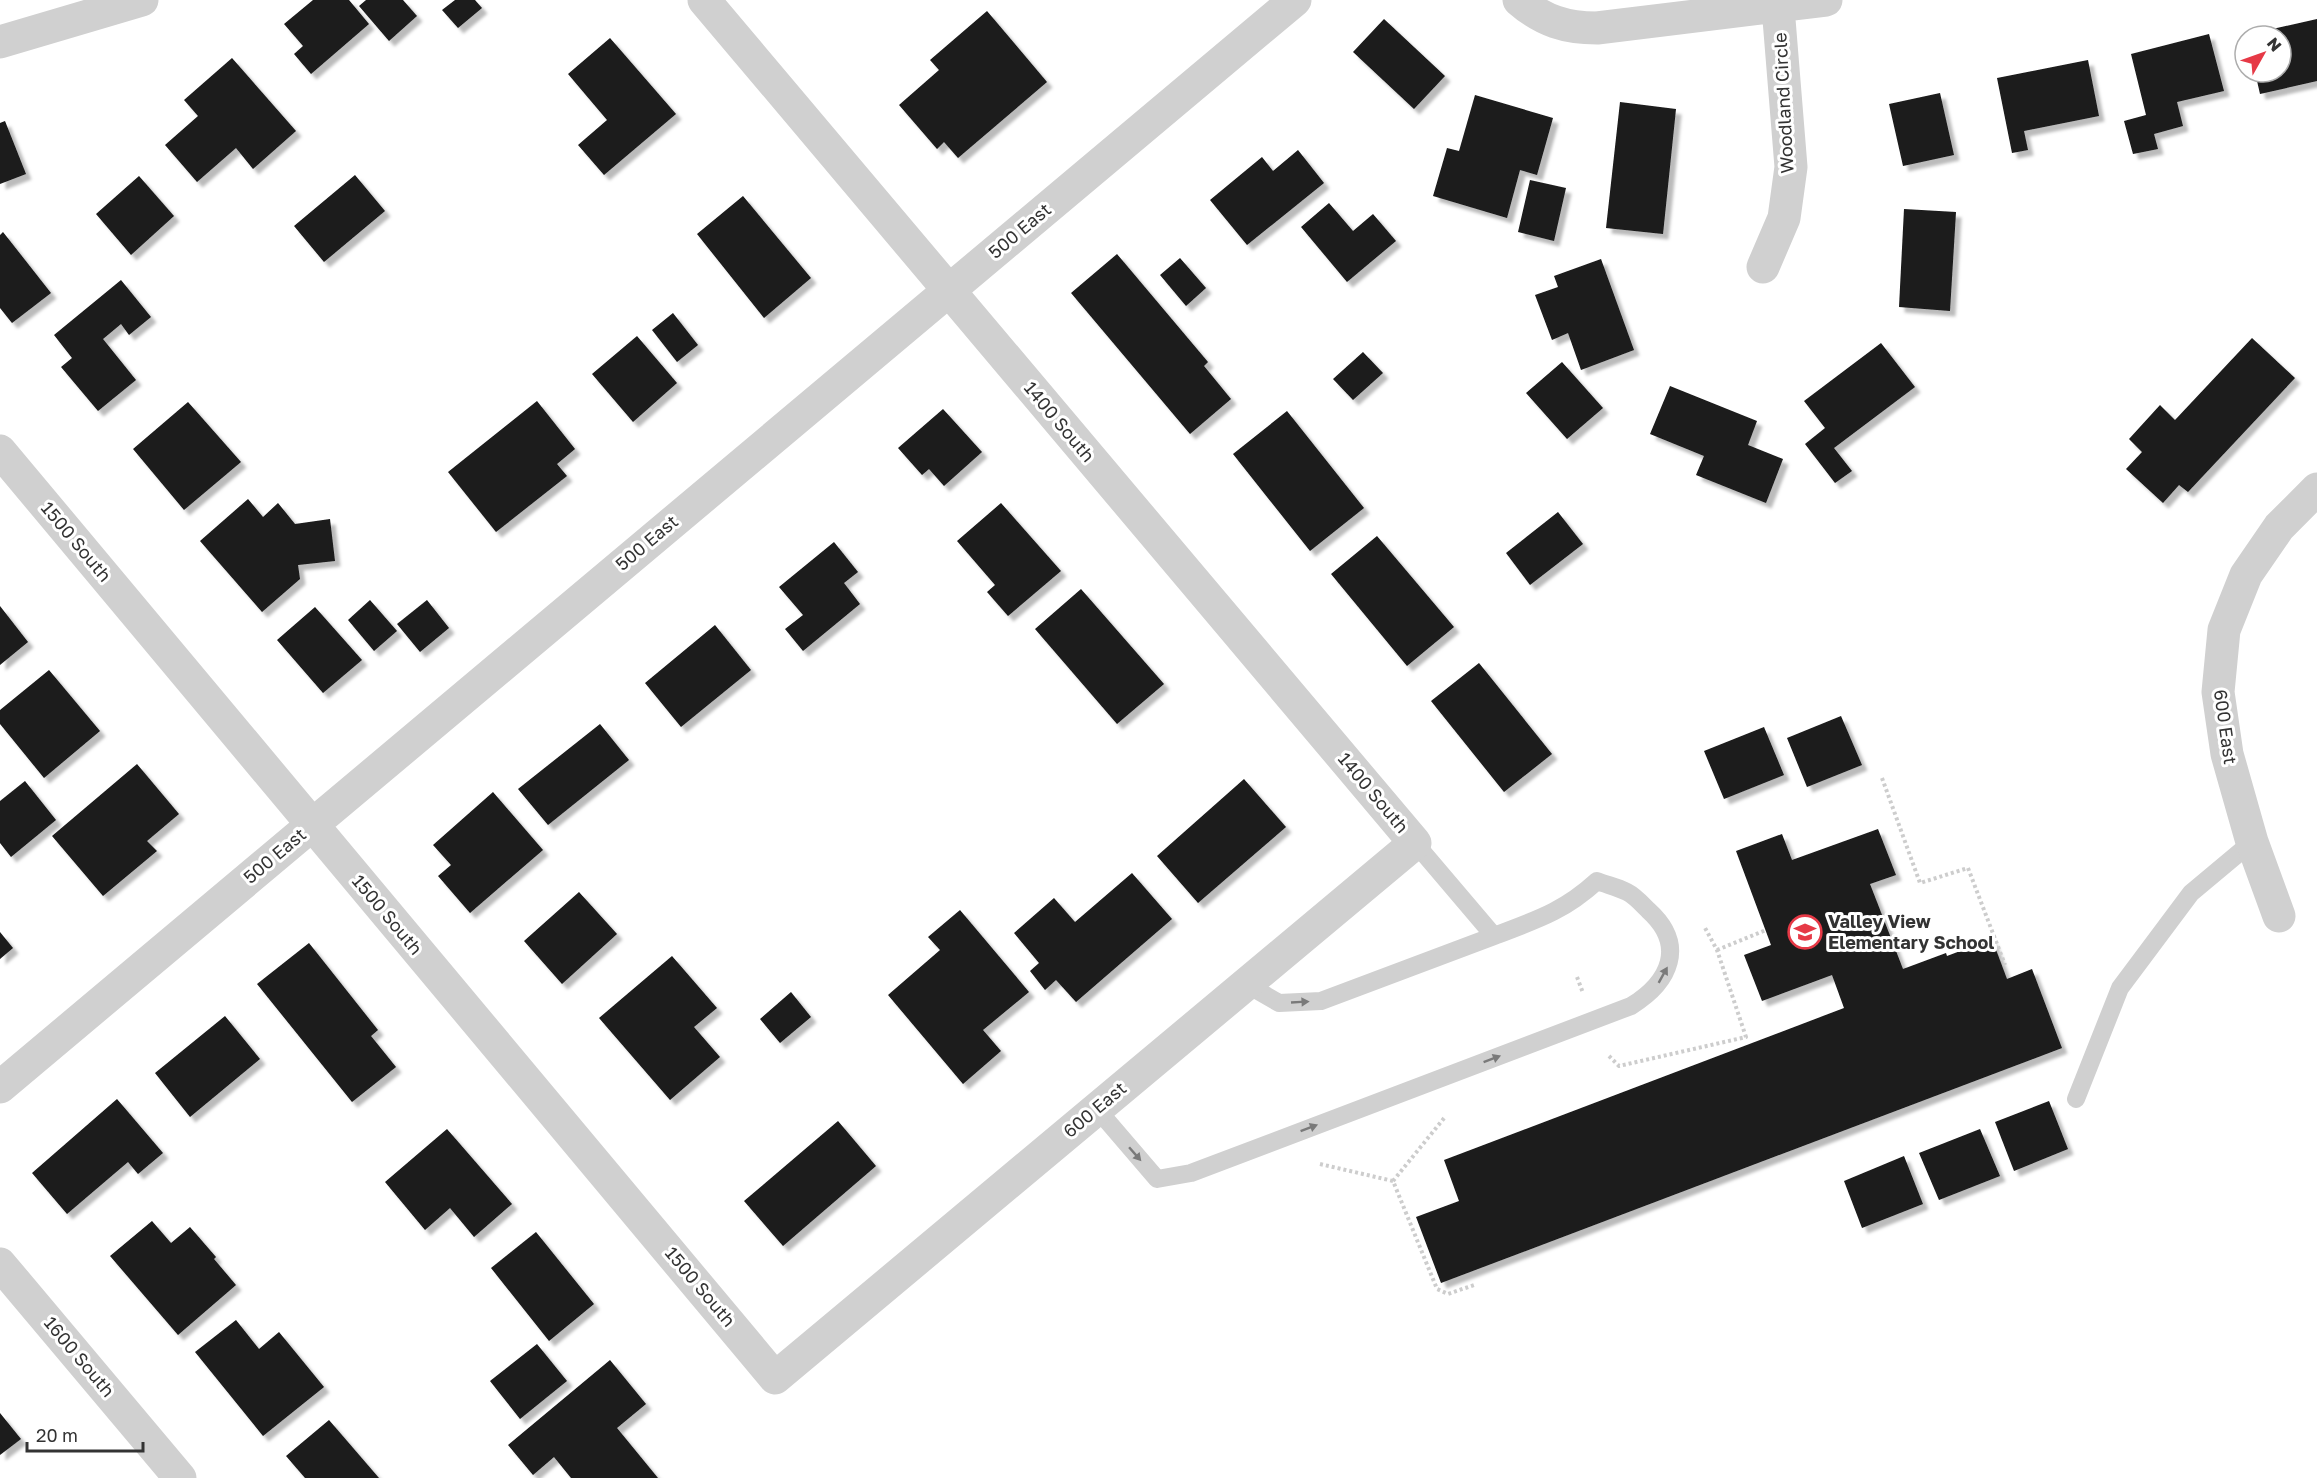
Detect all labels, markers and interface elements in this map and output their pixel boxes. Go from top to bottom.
north arrow [2233,24,2293,84]
street label: Woodland Circle [1768,32,1798,174]
text: N [2263,33,2286,55]
street label: 500 East [984,198,1055,263]
street label: 1400 South [1020,377,1100,466]
street label: 1500 South [37,497,117,586]
street label: 500 East [611,510,682,575]
street label: 600 East [2210,688,2242,766]
street label: 1400 South [1334,748,1414,837]
street label: 500 East [239,823,310,888]
street label: 1500 South [348,870,428,959]
place label: Valley View Elementary School [1828,910,1994,953]
school or university icon: Valley View Elementary School [1787,914,1823,950]
one-way arrow [1658,966,1668,983]
one-way arrow [1290,998,1309,1007]
one-way arrow [1483,1054,1501,1064]
street label: 600 East [1058,1077,1130,1142]
one-way arrow [1301,1123,1319,1133]
one-way arrow [1128,1146,1142,1161]
street label: 1500 South [661,1242,741,1331]
street label: 1600 South [40,1312,120,1401]
scale bar [27,1415,142,1453]
text: 20 m [36,1424,78,1446]

